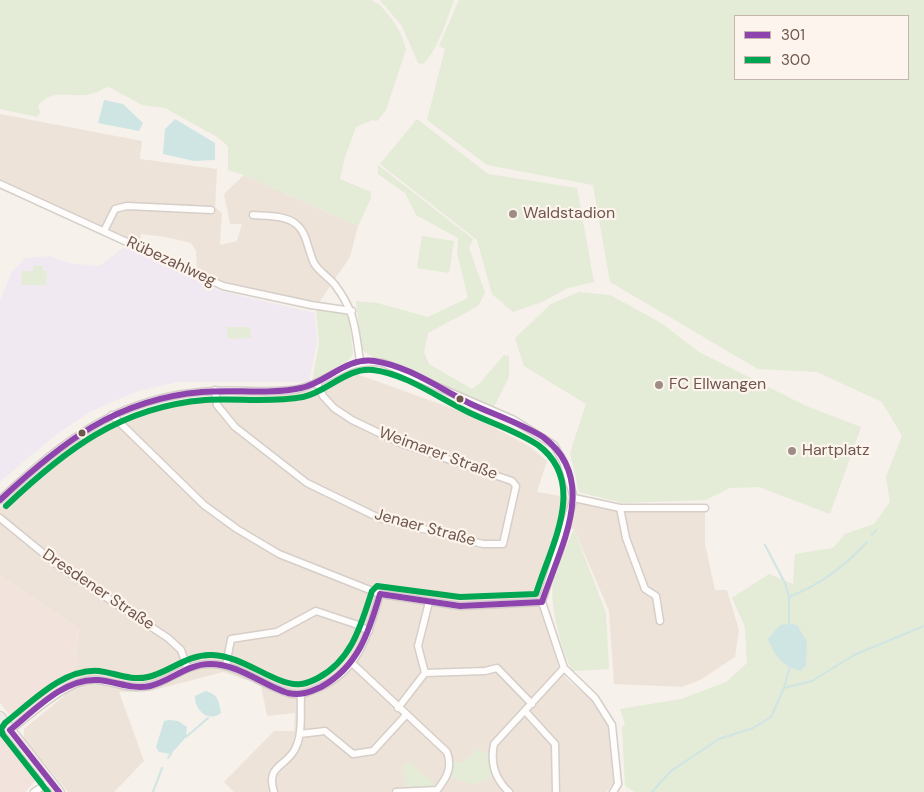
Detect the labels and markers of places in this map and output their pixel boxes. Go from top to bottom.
place label: Waldstadion [523,204,615,224]
marker: Waldstadion [507,208,519,220]
place label: FC Ellwangen [669,375,766,395]
marker: FC Ellwangen [653,379,665,391]
unlabelled marker [455,394,465,404]
unlabelled marker [77,428,87,438]
place label: Hartplatz [802,441,869,461]
marker: Hartplatz [786,445,798,457]

